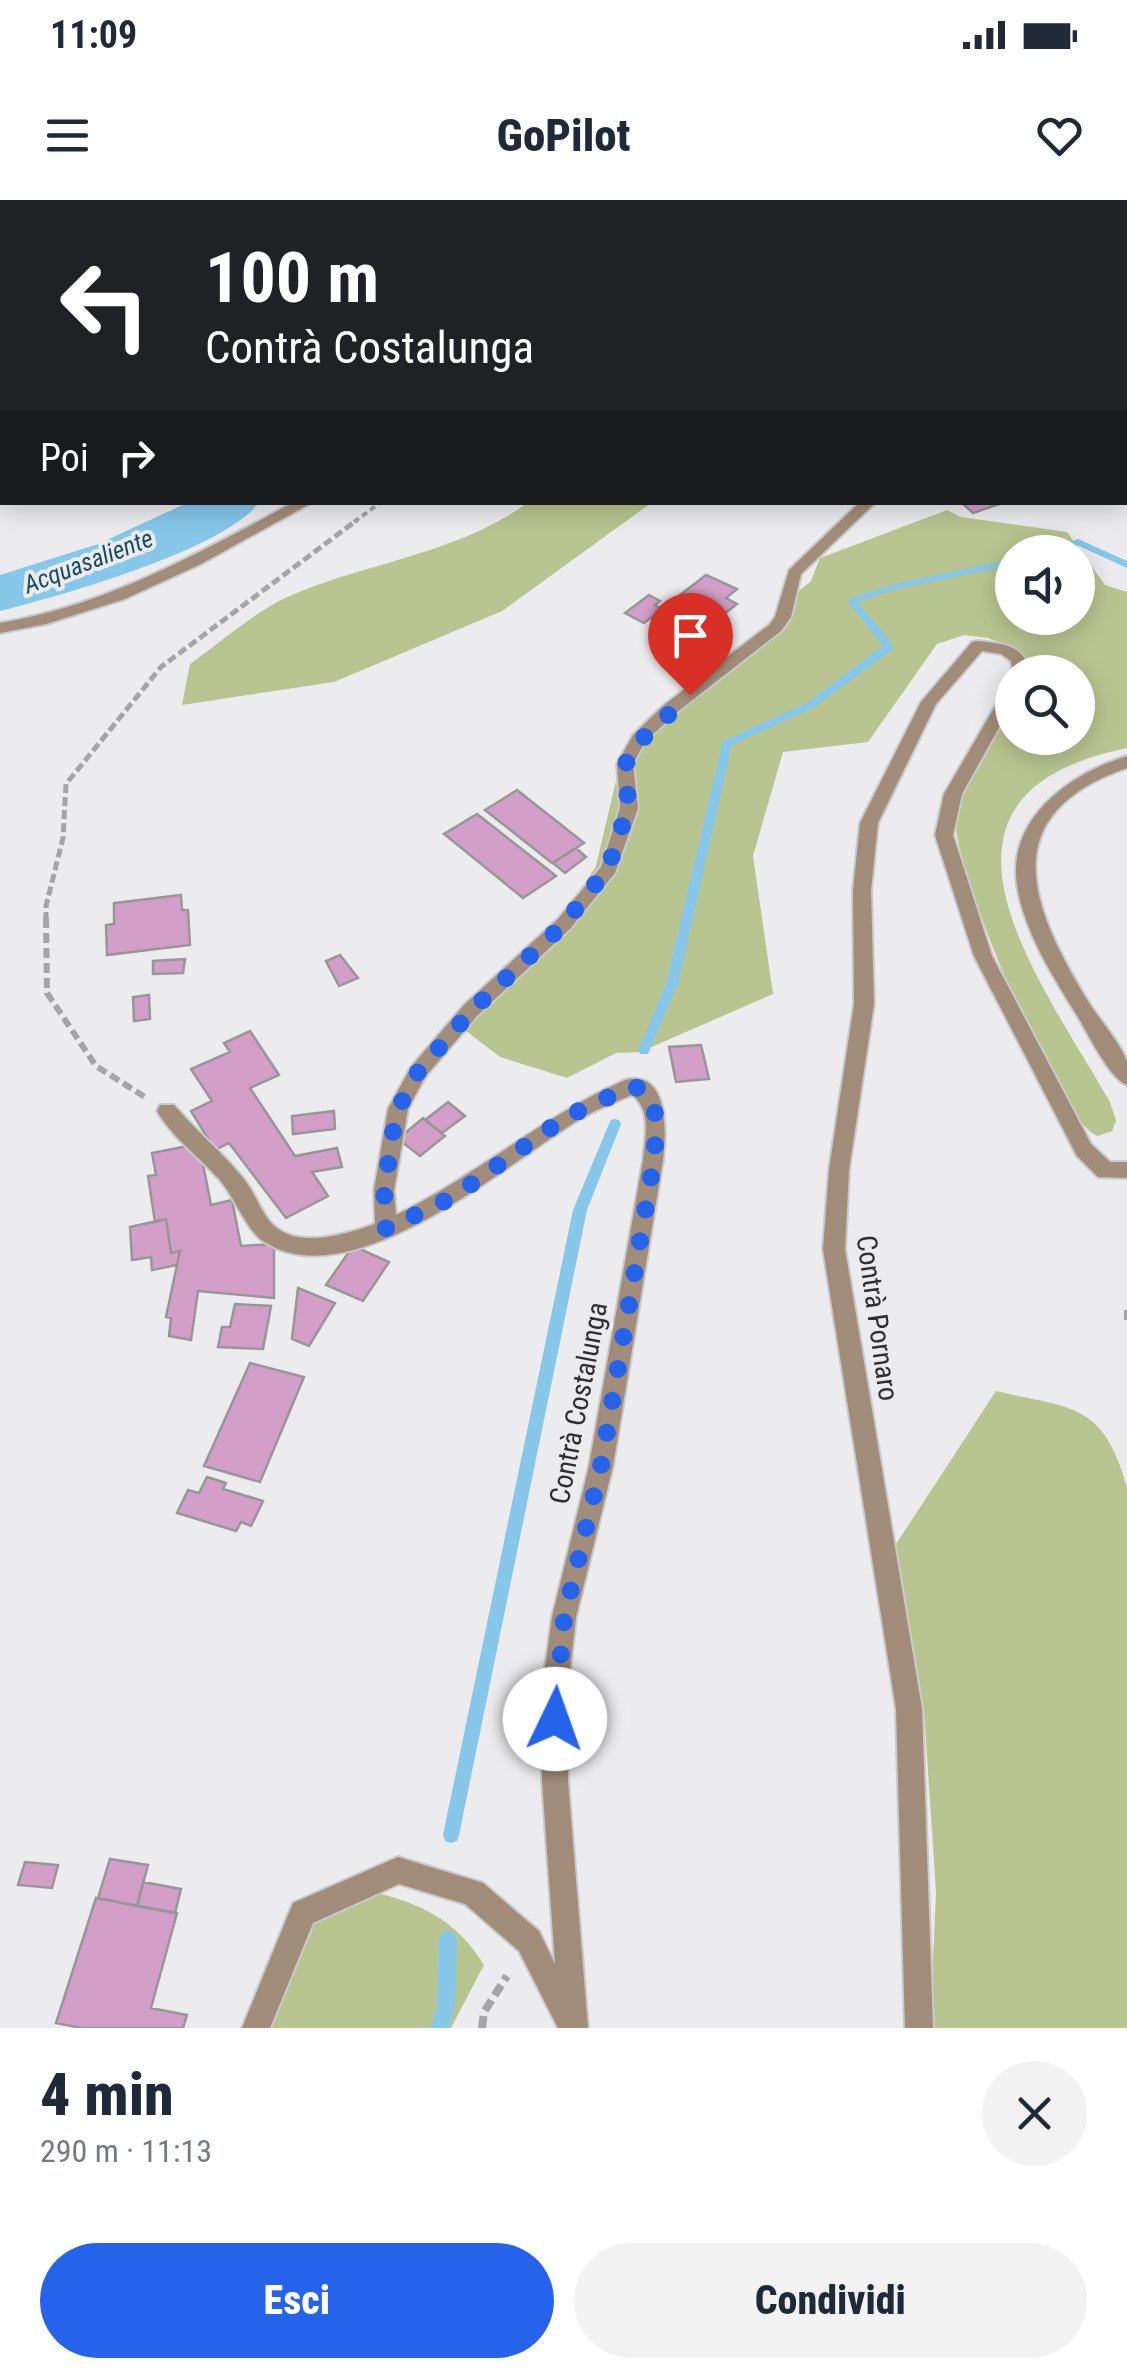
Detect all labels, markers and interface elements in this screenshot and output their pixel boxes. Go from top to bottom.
text: 11:09 [50,13,137,57]
icon: menu [40,108,95,163]
icon: heart [1032,108,1087,163]
text: GoPilot [497,109,630,162]
text: 100 m [205,237,379,319]
icon: left [40,240,170,370]
text: Contrà Costalunga [205,321,534,374]
icon: right [109,430,164,485]
text: Poi [40,436,89,480]
water label: Acquasaliente [19,524,157,600]
map controls [995,535,1095,755]
button: sound [995,535,1095,635]
pin [648,593,733,696]
icon: arrive [663,608,718,663]
button: search [995,655,1095,755]
street label: Contrà Pornaro [850,1233,905,1403]
street label: Contrà Costalunga [543,1299,614,1507]
position arrow [503,1667,607,1771]
text: 4 min [40,2059,174,2130]
button: close [982,2061,1087,2166]
text: 290 m · 11:13 [40,2132,212,2170]
button: Esci [40,2243,554,2358]
button: Condividi [574,2243,1087,2358]

